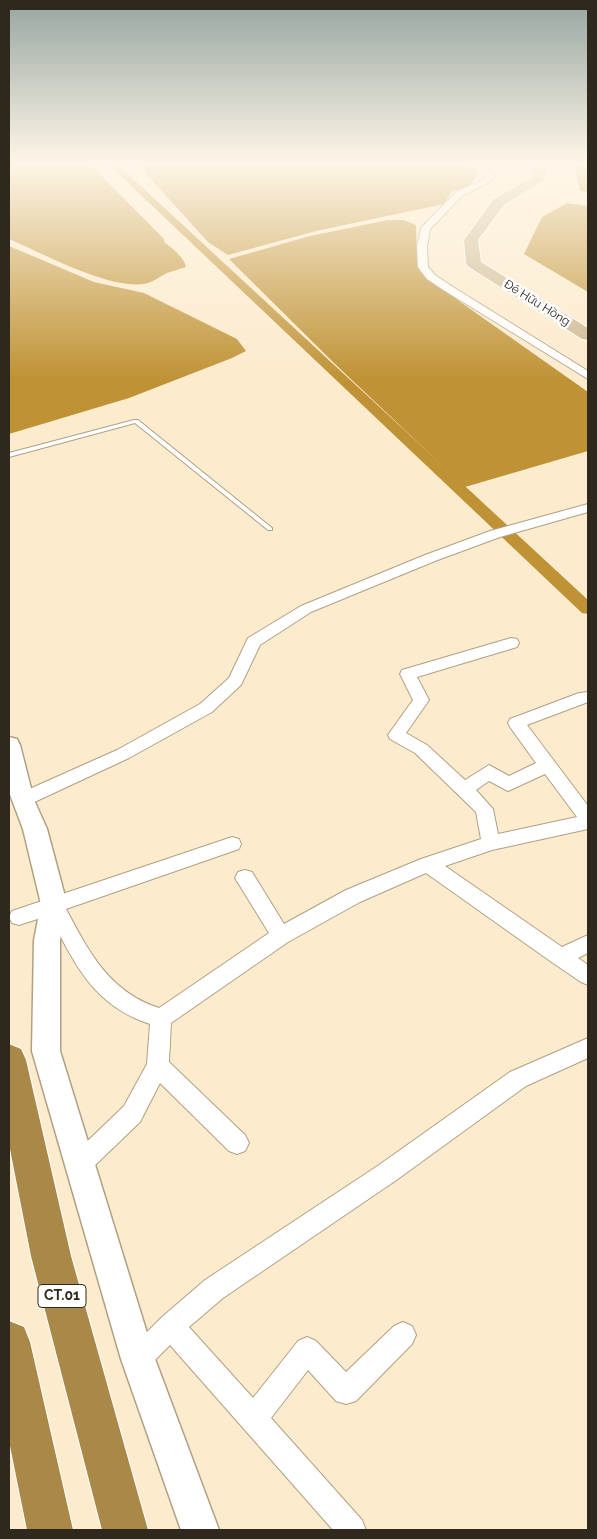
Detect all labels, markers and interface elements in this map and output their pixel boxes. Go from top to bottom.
street label: Đê Hữu Hồng [501,277,573,329]
road number: CT.01 [38,1284,86,1308]

